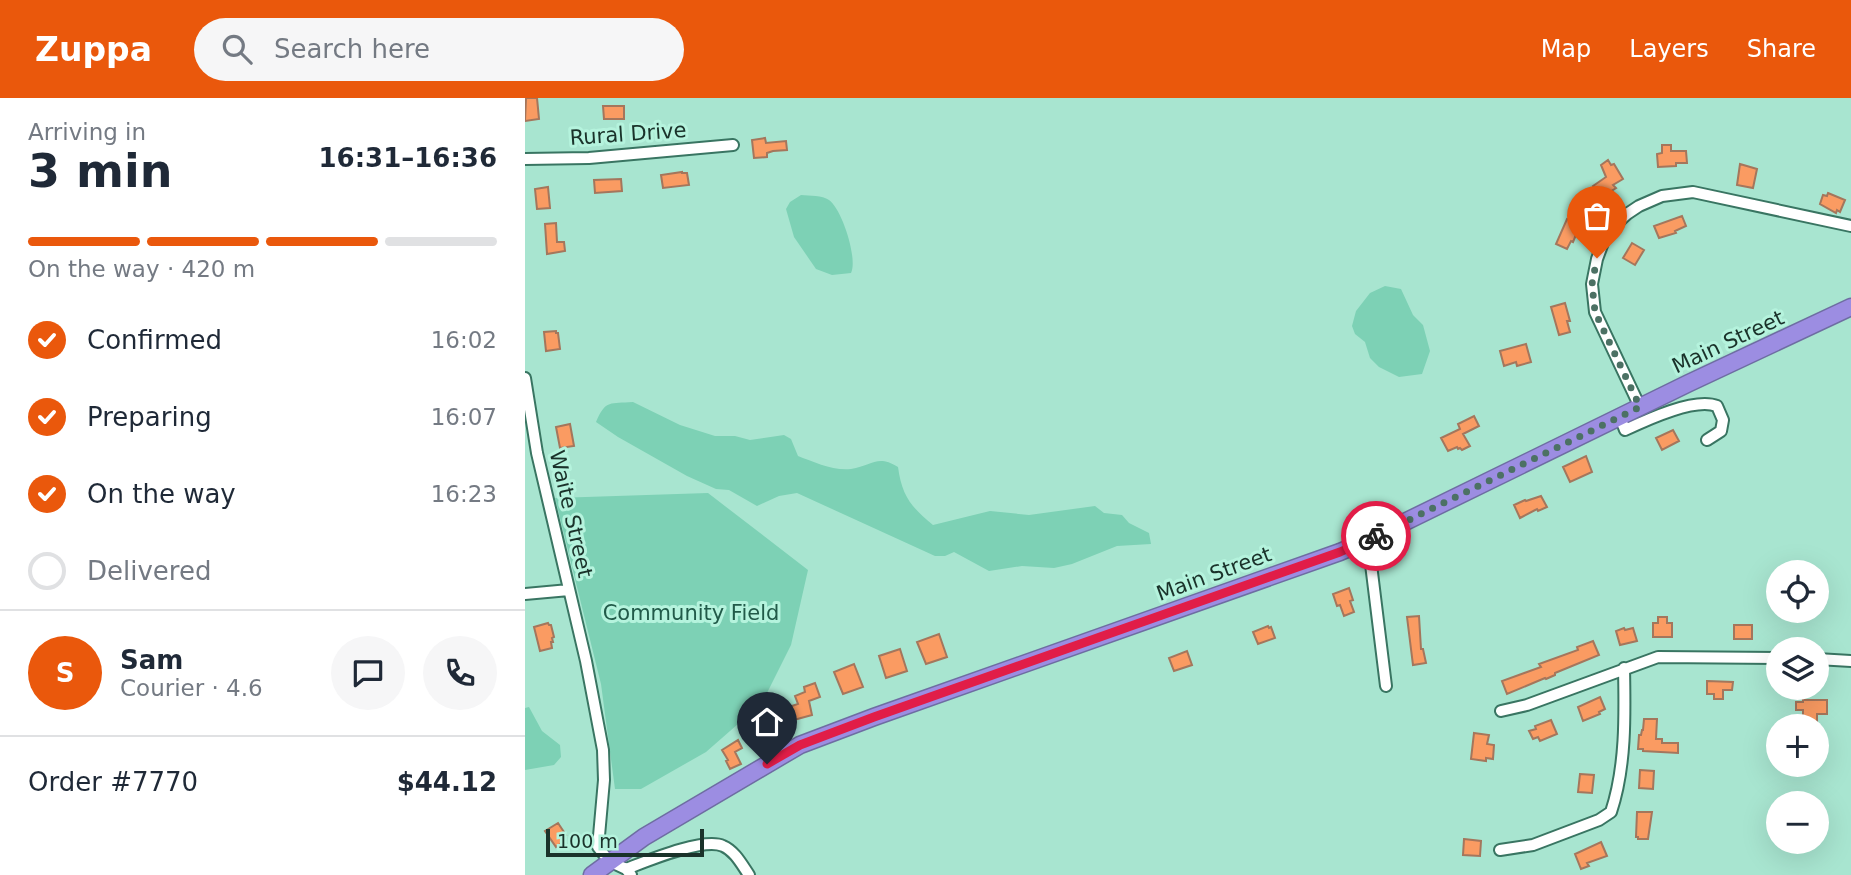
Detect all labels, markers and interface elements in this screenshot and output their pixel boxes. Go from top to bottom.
search box [194,18,684,81]
text: Zuppa [35,30,152,69]
icon: search [218,30,256,68]
text: Search here [274,34,430,64]
text: Map [1541,35,1591,63]
text: Layers [1629,35,1709,63]
text: Share [1747,35,1816,63]
street label: Rural Drive [569,118,687,150]
text: Arriving in [28,119,146,145]
text: 16:31–16:36 [318,143,497,173]
text: 3 min [28,144,172,198]
pin [1567,186,1627,258]
icon: bag [1578,197,1616,235]
text: On the way · 420 m [28,256,255,282]
street label: Main Street [1668,306,1788,378]
icon: check [28,321,66,359]
text: Confirmed [87,325,222,355]
text: 16:02 [431,327,497,353]
icon: check [28,398,66,436]
text: Preparing [87,402,212,432]
text: 16:07 [431,404,497,430]
street label: Waite Street [545,448,597,580]
icon: check [28,475,66,513]
text: On the way [87,479,236,509]
text: 16:23 [431,481,497,507]
courier [1341,501,1411,571]
icon: bike [1357,517,1395,555]
street label: Main Street [1153,542,1275,606]
text: Delivered [87,556,211,586]
map controls [1766,560,1829,854]
button: locate [1766,560,1829,623]
park label: Community Field [603,601,779,625]
button: chat [331,636,405,710]
button: phone [423,636,497,710]
button: layers [1766,637,1829,700]
text: Sam [120,645,183,675]
text: S [56,658,74,688]
text: Courier · 4.6 [120,675,263,701]
pin [737,692,797,764]
icon: home [748,703,786,741]
button: + [1766,714,1829,777]
text: Order #7770 [28,767,198,797]
text: $44.12 [397,767,497,797]
button: − [1766,791,1829,854]
scale bar [546,826,703,858]
text: 100 m [557,830,618,852]

